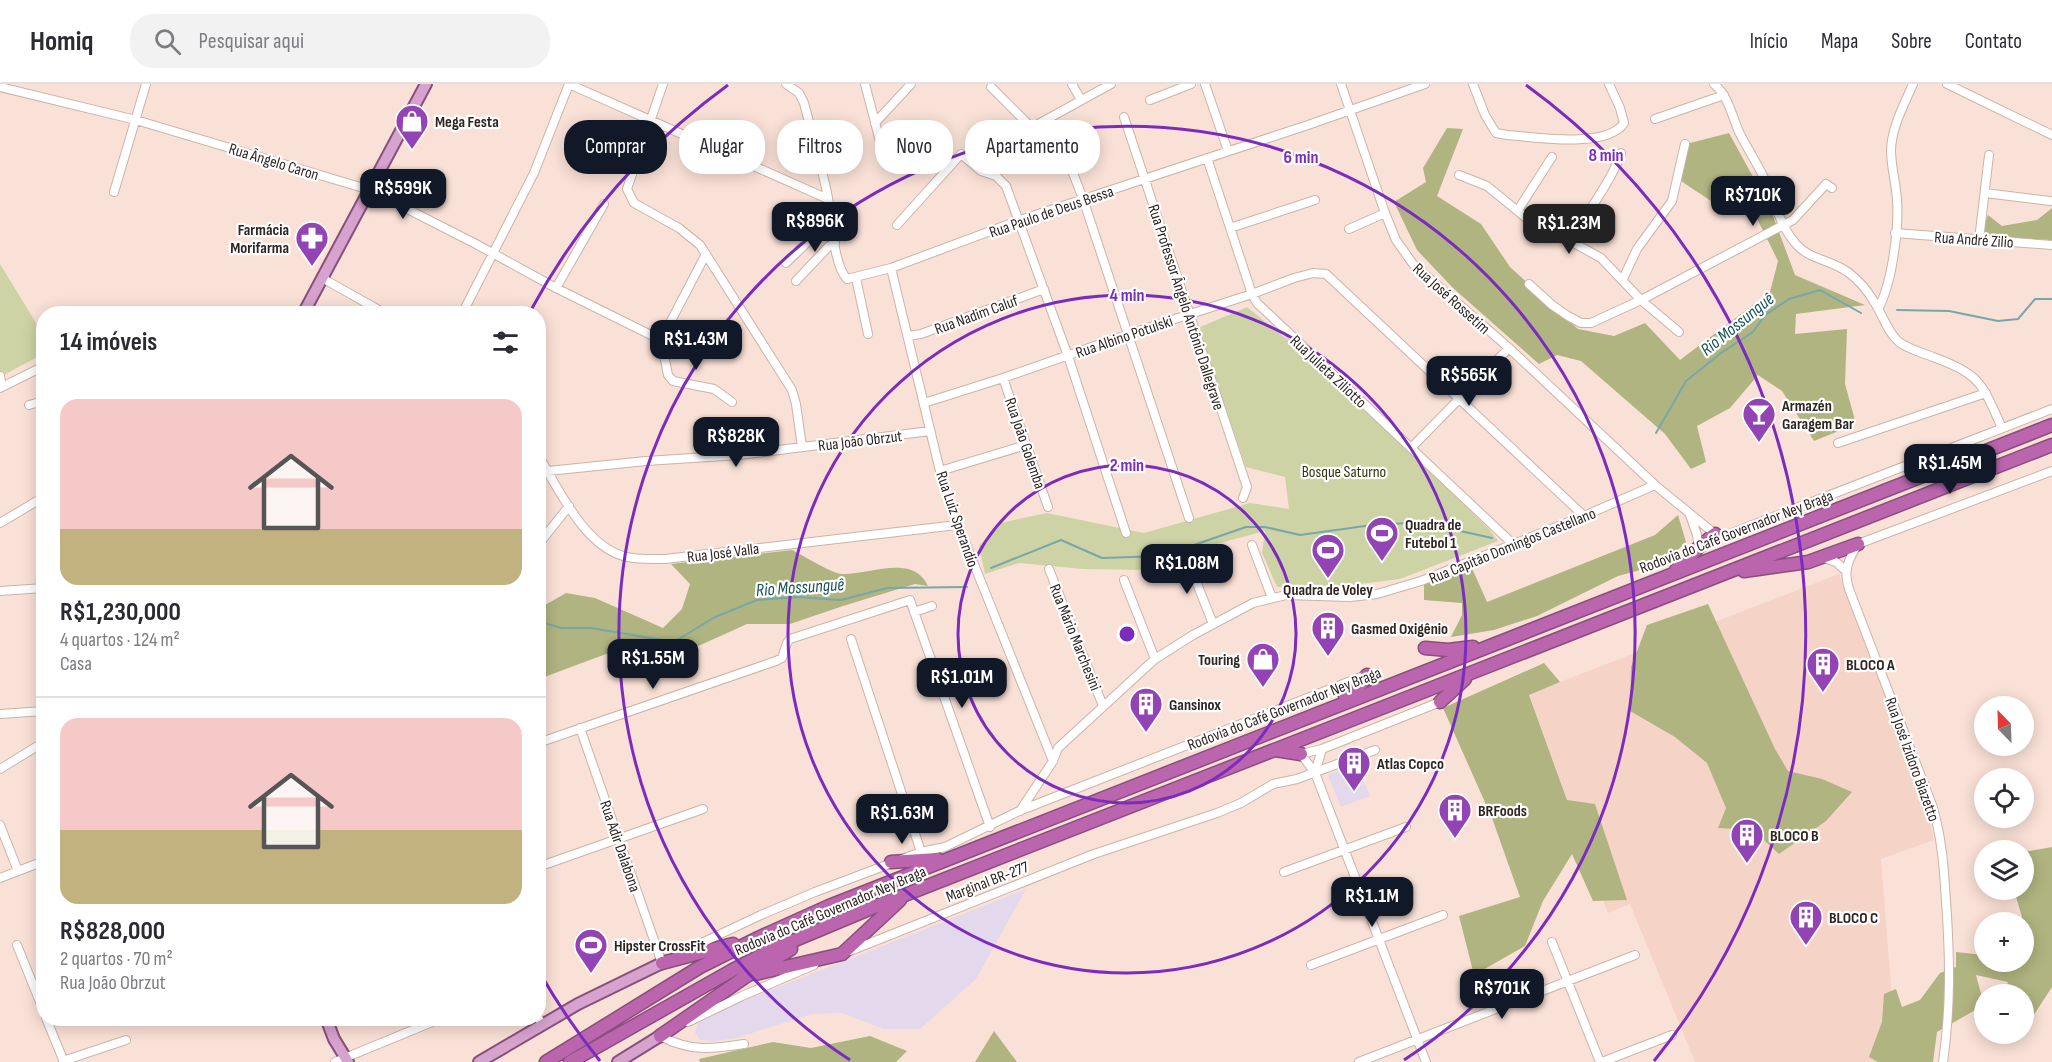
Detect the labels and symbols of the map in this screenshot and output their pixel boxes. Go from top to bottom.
shop icon: Mega Festa [394,103,430,150]
place label: Mega Festa [435,113,499,132]
street label: Rua Ângelo Caron [226,140,321,185]
text: 8 min [1589,145,1623,166]
text: 6 min [1284,147,1318,168]
pin: R$599K [354,169,452,220]
pin: R$710K [1704,176,1802,227]
street label: Rua Paulo de Deus Bessa [987,182,1116,243]
pin: R$896K [766,202,864,253]
street label: Rua Professor Ângelo Antônio Dallegrave [1143,202,1228,413]
pin: R$1.23M [1514,204,1624,255]
pharmacy icon: Farmácia Morifarma [294,220,330,267]
place label: Farmácia Morifarma [230,221,289,258]
street label: Rua André Zilio [1934,228,2014,253]
street label: Rua José Rossetim [1409,260,1493,339]
text: 4 min [1110,285,1144,306]
water label: Rio Mossunguê [1696,288,1778,360]
street label: Rua Nadim Caluf [932,291,1021,339]
street label: Rua Albino Potulski [1074,312,1175,363]
pin: R$1.43M [641,320,751,371]
street label: Rua Julieta Ziliotto [1286,332,1370,412]
pin: R$565K [1420,356,1518,407]
street label: Rua João Golemba [1000,395,1049,492]
bar icon: Armazén Garagem Bar [1741,396,1777,443]
place label: Armazén Garagem Bar [1781,397,1854,434]
pin: R$828K [687,417,785,468]
street label: Rua João Obrzut [817,427,903,456]
pin: R$1.45M [1895,444,2005,495]
text: 2 min [1110,455,1144,476]
park label: Bosque Saturno [1302,463,1386,482]
street label: Rua Luiz Sperandio [931,469,982,570]
street label: Rodovia do Café Governador Ney Braga [1637,487,1836,578]
street label: Rua Capitão Domingos Castellano [1426,504,1599,589]
sports icon: Quadra de Futebol 1 [1364,515,1400,562]
place label: Quadra de Futebol 1 [1405,516,1462,553]
sports icon: Quadra de Voley [1310,532,1346,579]
street label: Rua José Valla [686,540,760,567]
pin: R$1.08M [1132,544,1242,595]
water label: Rio Mossunguê [755,574,845,601]
street label: Rua Mário Marchesini [1045,581,1105,694]
place label: Quadra de Voley [1283,581,1373,600]
building icon: Gasmed Oxigênio [1310,610,1346,657]
place label: Gasmed Oxigênio [1351,620,1448,639]
centre of rings [1117,624,1137,644]
pin: R$1.55M [598,639,708,690]
shop icon: Touring [1245,641,1281,688]
building icon: BLOCO A [1805,646,1841,693]
place label: Touring [1198,651,1240,670]
place label: BLOCO A [1846,656,1895,675]
pin: R$1.01M [907,658,1017,709]
street label: Rodovia do Café Governador Ney Braga [1185,664,1384,755]
building icon: Gansinox [1128,686,1164,733]
street label: Rua José Izidoro Biazetto [1880,695,1943,824]
place label: Gansinox [1169,696,1221,715]
north arrow [1974,696,2034,756]
building icon: Atlas Copco [1336,745,1372,792]
place label: Atlas Copco [1376,755,1444,774]
building icon: BRFoods [1437,792,1473,839]
pin: R$1.63M [847,794,957,845]
street label: Rua Adir Dalabona [595,798,644,895]
place label: BRFoods [1478,802,1527,821]
building icon: BLOCO B [1729,817,1765,864]
place label: BLOCO B [1770,827,1819,846]
street label: Marginal BR-277 [943,858,1032,907]
street label: Rodovia do Café Governador Ney Braga [732,862,929,960]
pin: R$1.1M [1323,877,1421,928]
building icon: BLOCO C [1788,899,1824,946]
place label: BLOCO C [1829,909,1878,928]
sports icon: Hipster CrossFit [573,927,609,974]
place label: Hipster CrossFit [614,937,706,956]
pin: R$701K [1453,969,1551,1020]

